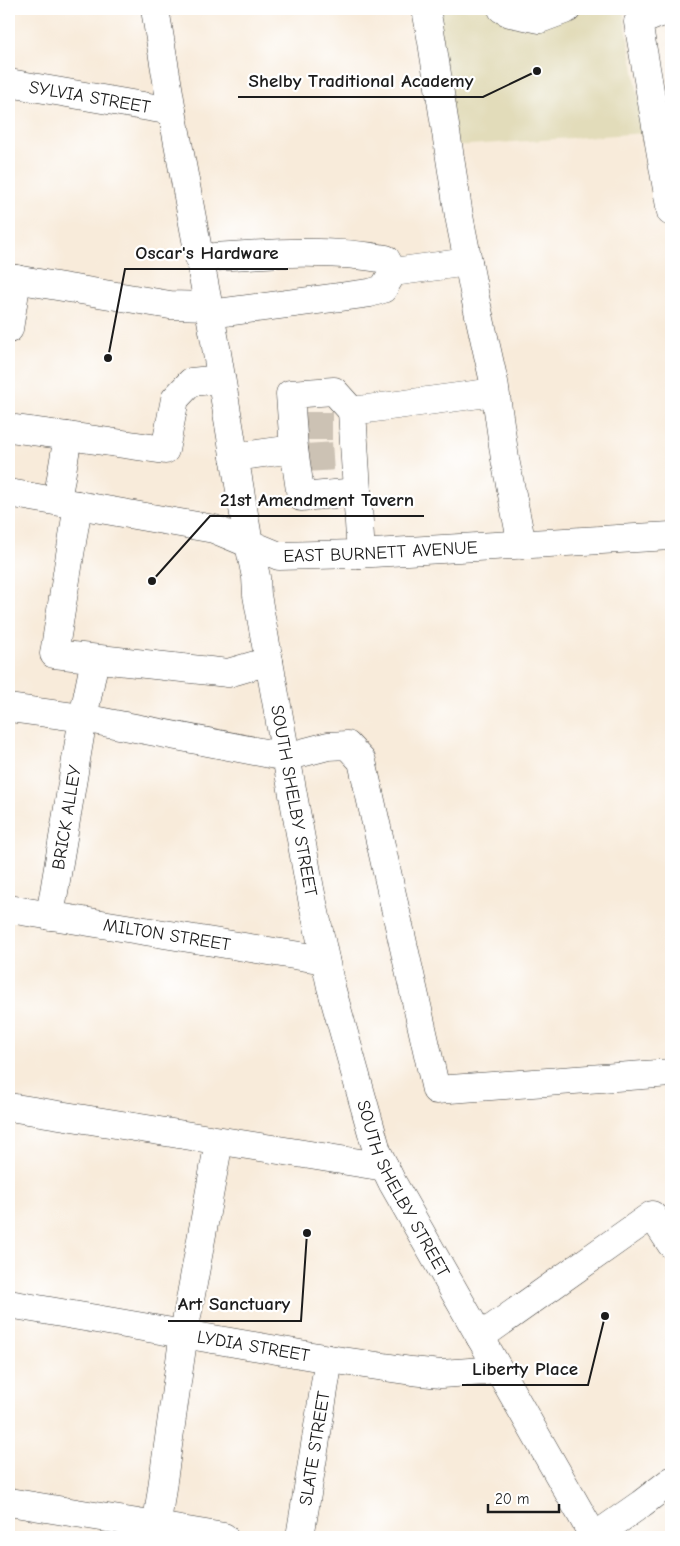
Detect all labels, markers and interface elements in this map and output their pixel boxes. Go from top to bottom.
callout: Shelby Traditional Academy [238,63,483,97]
text: Shelby Traditional Academy [249,70,474,92]
street label: SYLVIA STREET [27,77,153,118]
callout: Oscar's Hardware [125,235,288,269]
text: Oscar's Hardware [135,242,279,264]
callout: 21st Amendment Tavern [210,482,424,516]
text: 21st Amendment Tavern [220,489,414,511]
street label: EAST BURNETT AVENUE [283,537,478,567]
street label: SOUTH SHELBY STREET [266,703,321,899]
street label: BRICK ALLEY [48,763,86,871]
street label: MILTON STREET [102,914,233,956]
street label: SOUTH SHELBY STREET [352,1098,454,1281]
callout: Art Sanctuary [168,1287,301,1321]
text: Art Sanctuary [178,1293,291,1315]
street label: LYDIA STREET [195,1327,312,1367]
callout: Liberty Place [462,1351,588,1385]
text: Liberty Place [472,1358,578,1380]
street label: SLATE STREET [295,1389,335,1507]
scale bar [488,1481,559,1513]
text: 20 m [495,1490,529,1508]

